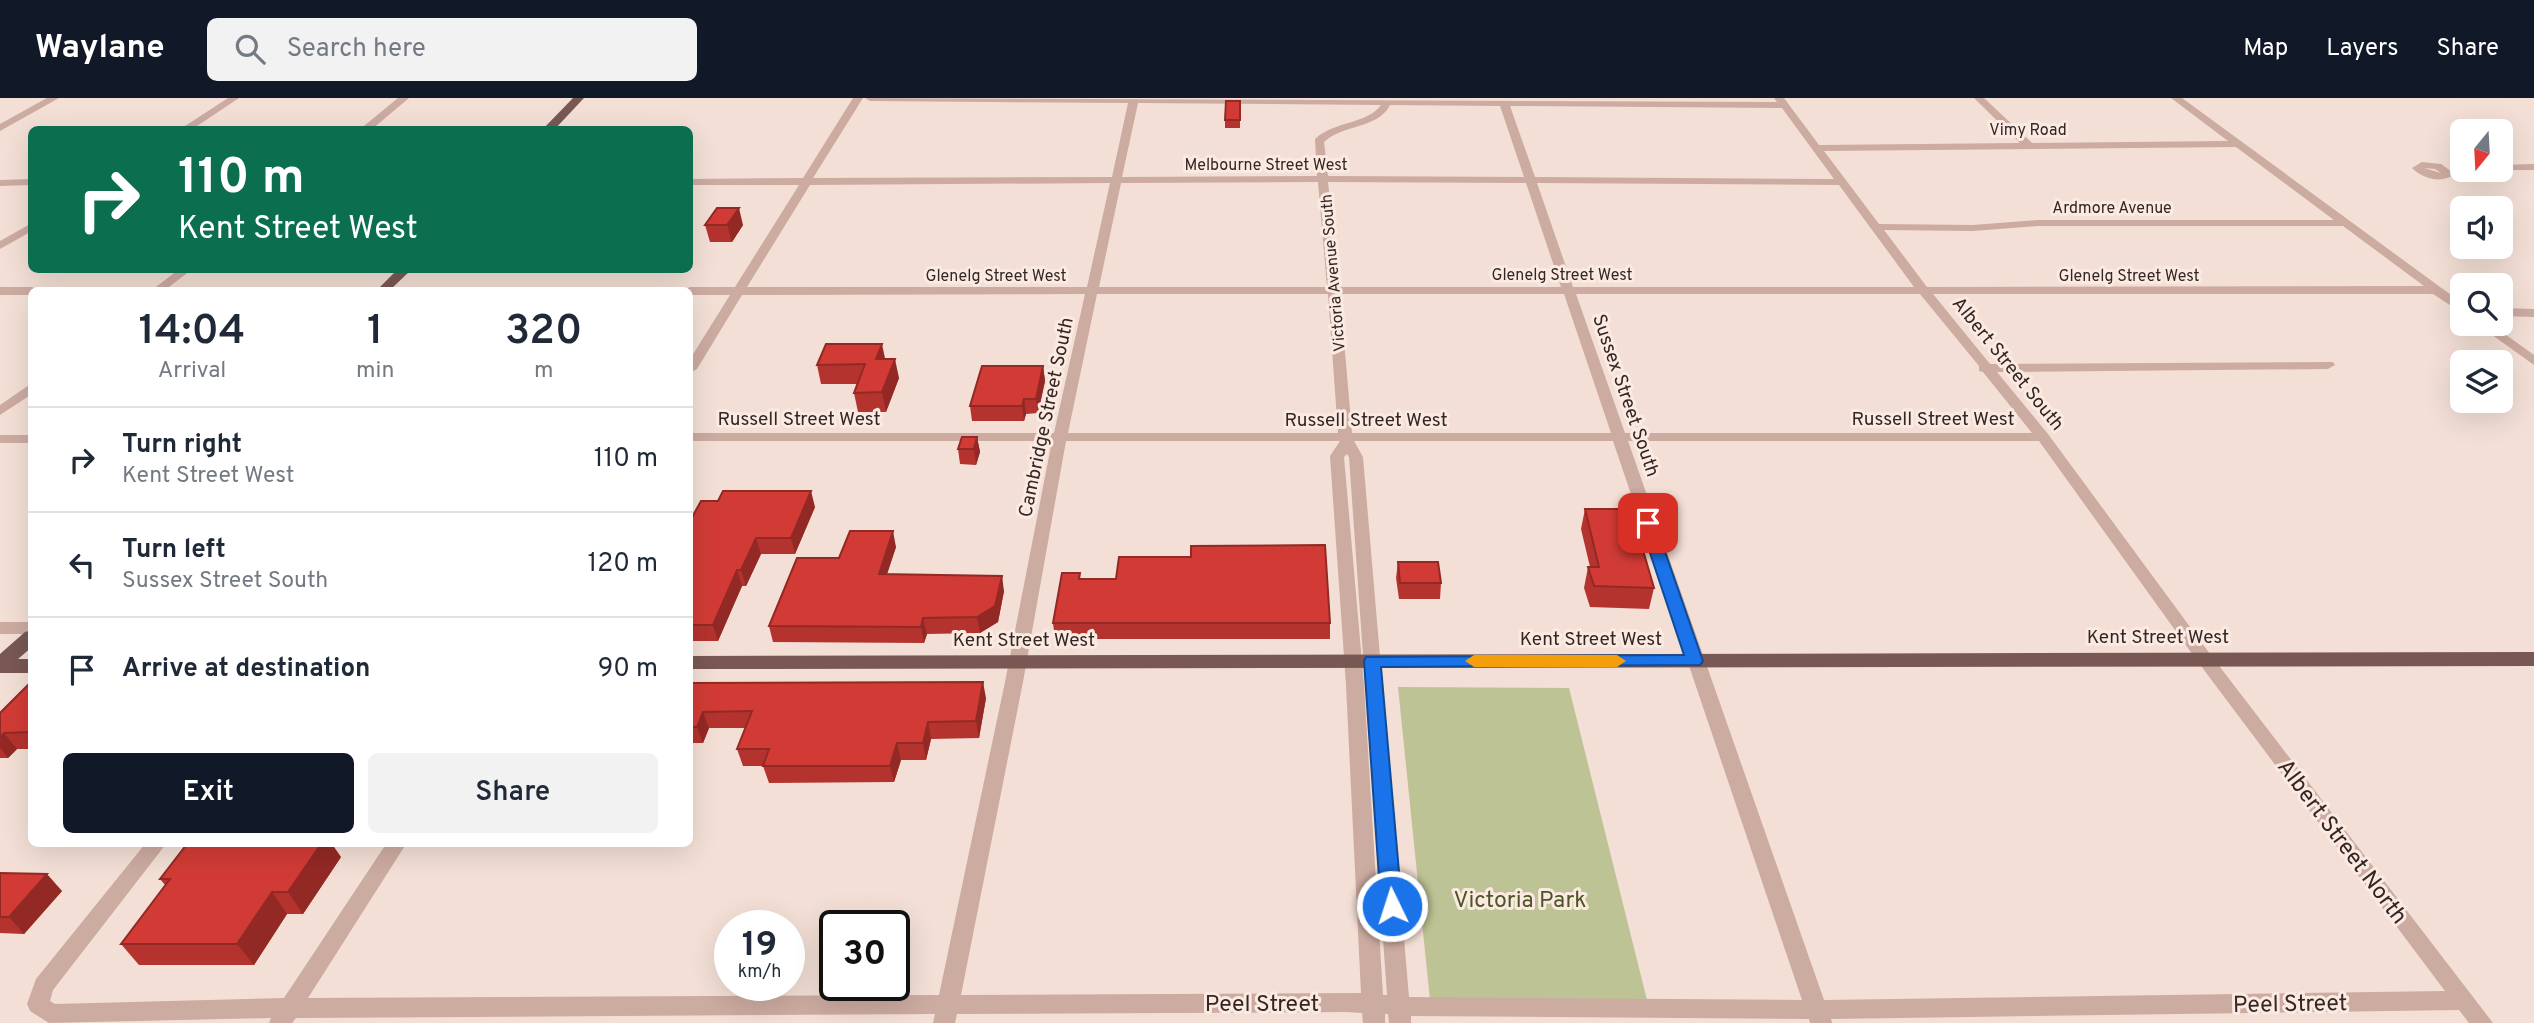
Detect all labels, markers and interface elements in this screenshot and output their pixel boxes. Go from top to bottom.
search box [207,18,697,81]
text: Waylane [35,28,165,70]
icon: search [231,30,269,68]
text: Search here [287,33,426,66]
text: Map [2243,34,2288,64]
text: Layers [2326,34,2398,64]
text: Share [2436,34,2499,64]
north arrow [2450,119,2513,182]
map controls [2450,119,2513,413]
street label: Vimy Road [1989,121,2067,141]
text: 110 m [178,149,305,211]
icon: right [63,154,154,245]
street label: Melbourne Street West [1184,156,1348,176]
street label: Victoria Avenue South [1317,193,1351,352]
button: sound [2450,196,2513,259]
street label: Ardmore Avenue [2052,199,2172,219]
text: Kent Street West [178,210,418,250]
street label: Glenelg Street West [1491,266,1633,286]
street label: Glenelg Street West [925,267,1067,287]
street label: Glenelg Street West [2058,267,2200,287]
button: search [2450,273,2513,336]
street label: Albert Street South [1946,293,2069,436]
text: 14:04 [139,306,246,359]
text: 1 [367,306,383,359]
text: 320 [505,306,582,359]
street label: Sussex Street South [1586,311,1664,480]
street label: Cambridge Street South [1014,315,1080,520]
button: layers [2450,350,2513,413]
text: Arrival [158,357,226,386]
text: min [356,357,394,386]
text: m [534,357,553,386]
street label: Russell Street West [717,408,881,432]
street label: Russell Street West [1851,408,2015,432]
street label: Russell Street West [1284,409,1448,433]
text: Turn right [122,429,242,462]
icon: right [63,441,101,479]
text: 110 m [594,443,658,476]
text: Kent Street West [122,462,294,491]
pin [1618,493,1678,553]
icon: arrive [1629,504,1667,542]
text: Turn left [122,534,226,567]
icon: left [63,546,101,584]
text: 120 m [588,548,658,581]
text: Sussex Street South [122,567,328,596]
street label: Kent Street West [2087,626,2229,650]
street label: Kent Street West [1520,628,1662,652]
street label: Kent Street West [953,629,1095,653]
icon: arrive [63,651,101,689]
text: Arrive at destination [122,653,370,686]
text: 90 m [598,653,658,686]
button: Exit [63,753,354,833]
button: Share [368,753,658,833]
street label: Albert Street North [2269,754,2413,931]
position arrow [1355,869,1429,943]
park label: Victoria Park [1454,887,1586,916]
speed limit sign: 30 [819,910,910,1001]
text: 19 [742,924,777,968]
text: km/h [738,961,781,984]
street label: Peel Street [2233,990,2348,1021]
street label: Peel Street [1205,991,1319,1020]

